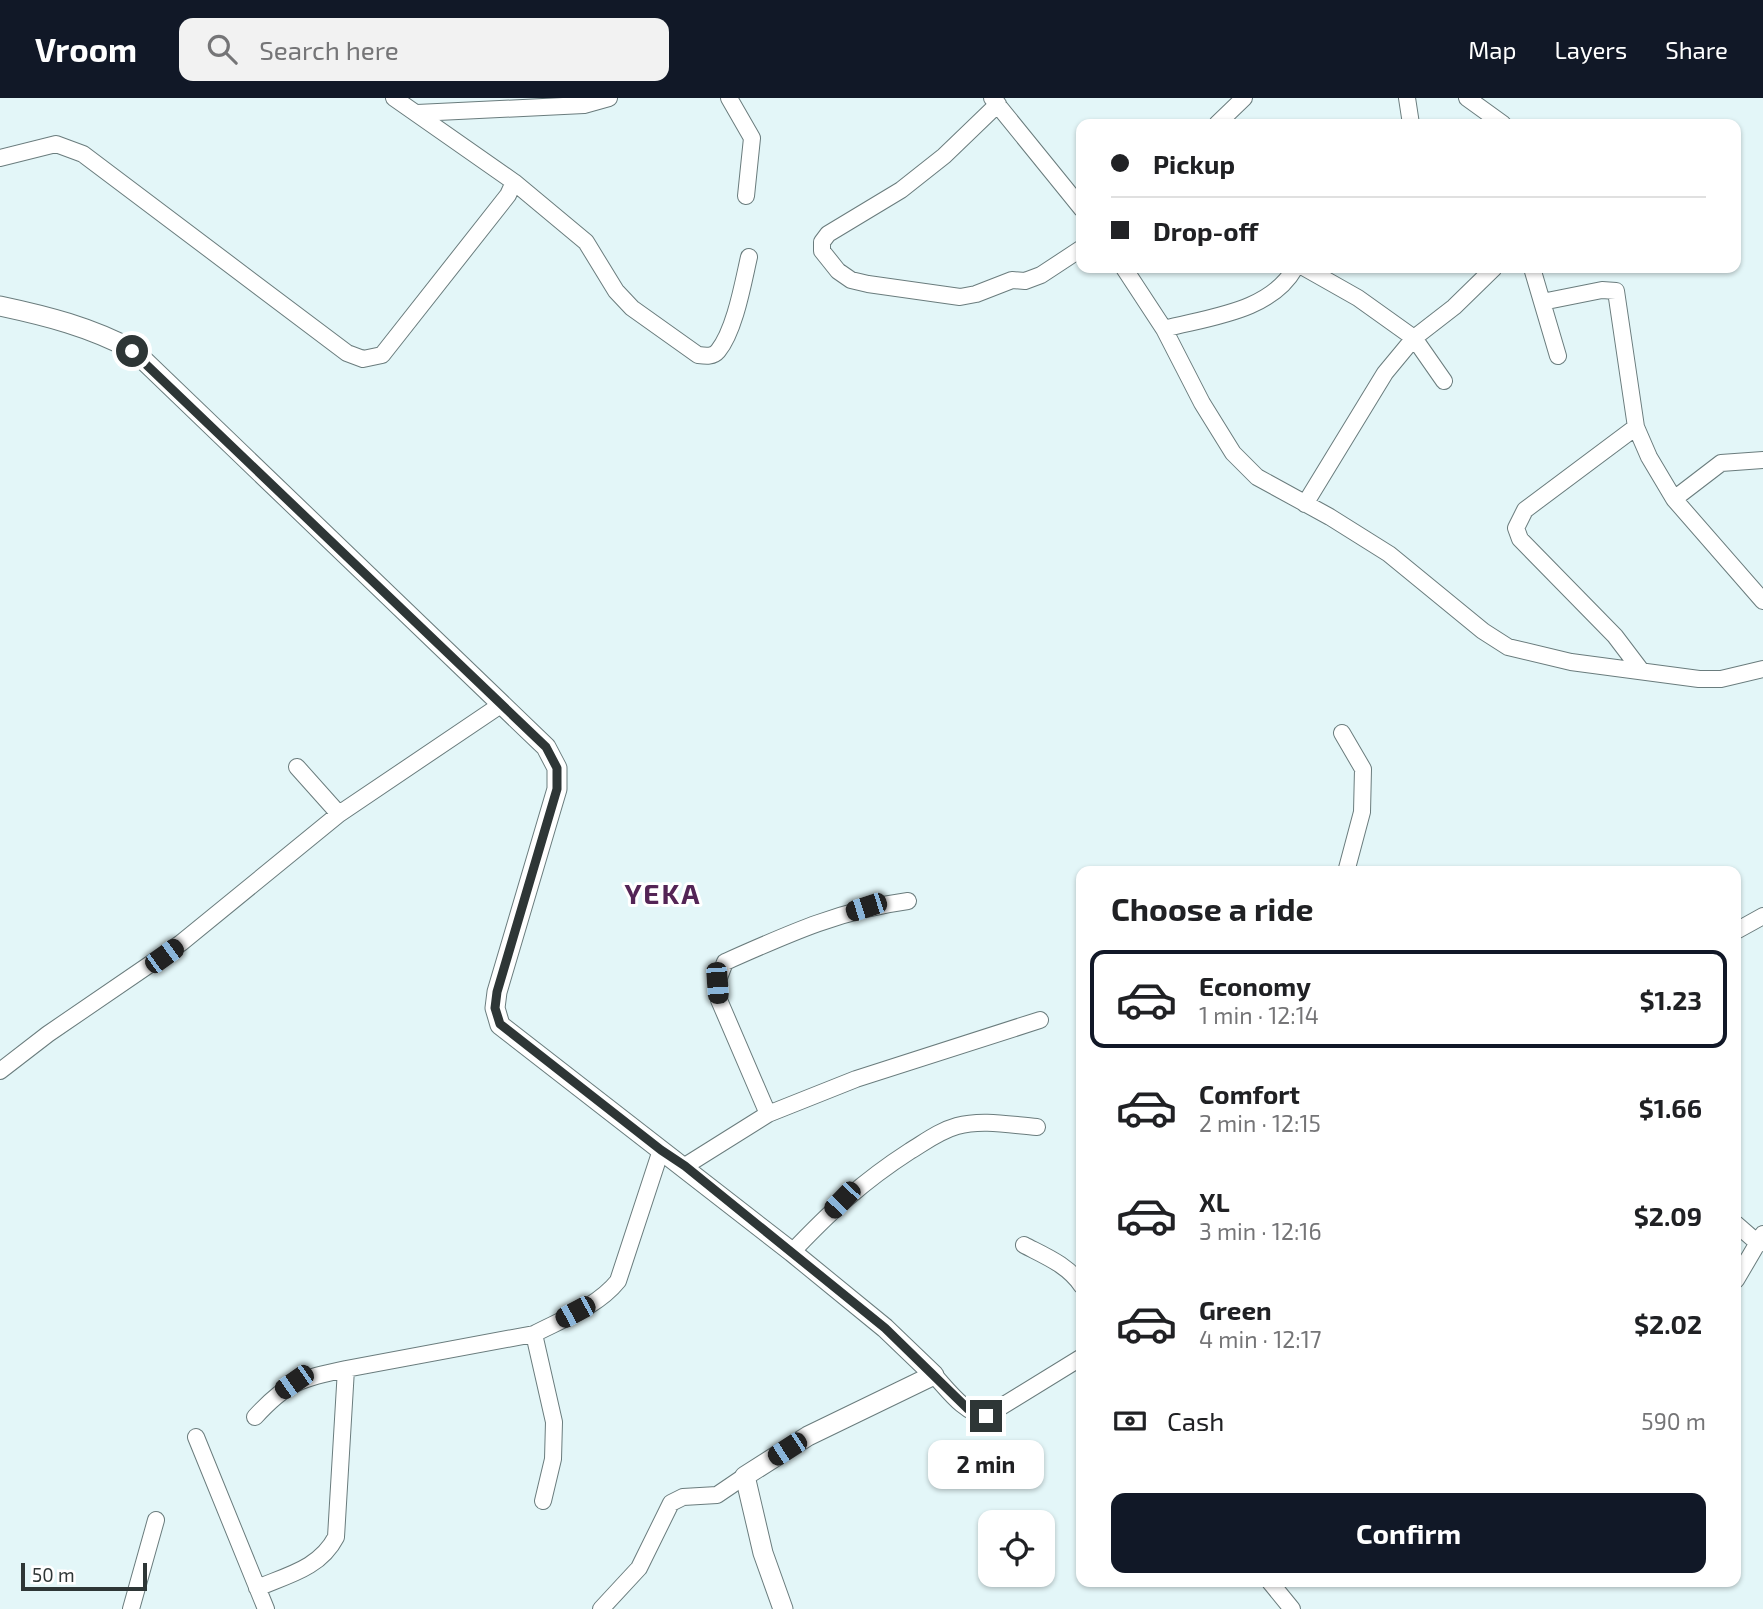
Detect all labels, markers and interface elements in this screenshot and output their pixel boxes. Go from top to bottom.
search box [179,18,669,81]
text: Vroom [35,29,137,69]
icon: search [203,30,241,68]
text: Search here [259,34,399,65]
text: Map [1468,35,1516,64]
text: Layers [1554,35,1627,64]
text: Share [1665,35,1728,64]
text: Pickup [1153,148,1235,179]
text: Drop-off [1153,215,1258,246]
route start [116,335,148,367]
district label: YEKA [624,876,702,910]
text: Choose a ride [1111,889,1314,927]
car [843,891,890,923]
car [141,935,188,977]
car [706,961,729,1005]
icon: car [1115,968,1178,1031]
text: Economy [1199,970,1311,1001]
text: $1.23 [1639,984,1702,1015]
text: 1 min · 12:14 [1199,1001,1319,1029]
icon: car [1115,1076,1178,1139]
text: Comfort [1199,1078,1300,1109]
text: $1.66 [1639,1092,1702,1123]
text: 2 min · 12:15 [1199,1109,1321,1137]
car [820,1178,865,1222]
icon: car [1115,1184,1178,1247]
text: XL [1199,1186,1230,1217]
text: $2.09 [1634,1200,1702,1231]
text: 3 min · 12:16 [1199,1217,1322,1245]
icon: car [1115,1292,1178,1355]
car [552,1293,599,1331]
text: Green [1199,1294,1272,1325]
text: $2.02 [1634,1308,1702,1339]
text: 4 min · 12:17 [1199,1325,1322,1353]
car [271,1361,318,1403]
route end [970,1400,1002,1432]
icon: cash [1111,1402,1149,1440]
text: Cash [1167,1405,1224,1436]
text: 590 m [1641,1407,1706,1435]
car [764,1429,811,1469]
callout: 2 min [928,1440,1044,1490]
text: 2 min [957,1450,1015,1478]
button: Confirm [1111,1493,1706,1573]
map controls [978,1510,1055,1587]
button: locate [978,1510,1055,1587]
scale bar [21,1560,147,1592]
text: 50 m [32,1563,75,1586]

